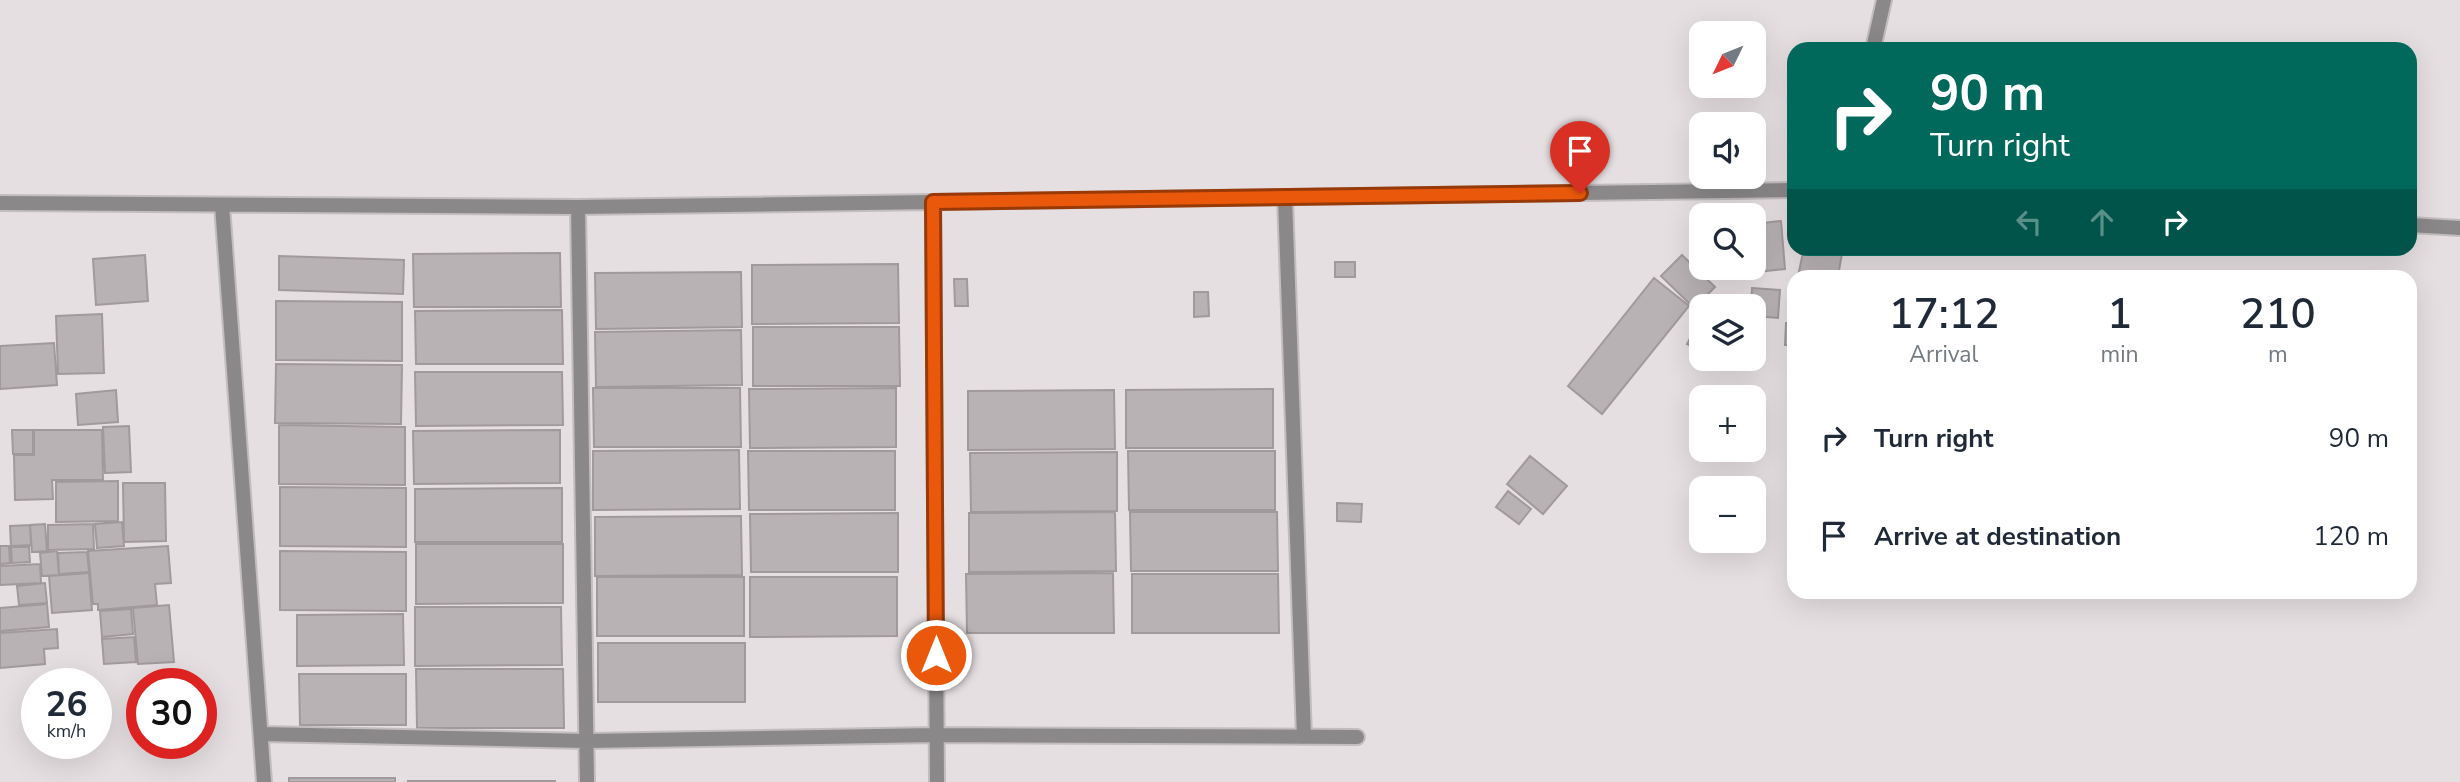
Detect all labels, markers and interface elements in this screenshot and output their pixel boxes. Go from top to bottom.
north arrow [1689,21,1766,98]
map controls [1689,21,1766,553]
text: 90 m [1930,60,2045,127]
icon: right [1815,70,1906,161]
button: sound [1689,112,1766,189]
pin [1550,121,1610,193]
text: Turn right [1930,124,2070,167]
icon: arrive [1561,132,1599,170]
button: search [1689,203,1766,280]
icon: left [2010,203,2048,241]
icon: ahead [2083,203,2121,241]
icon: right [2156,203,2194,241]
text: 17:12 [1888,286,1999,343]
text: 1 [2107,286,2132,343]
text: 210 [2240,286,2316,343]
button: layers [1689,294,1766,371]
text: Arrival [1909,339,1978,370]
text: min [2101,339,2139,370]
text: m [2268,339,2288,370]
button: + [1689,385,1766,462]
icon: right [1815,419,1853,457]
text: Turn right [1874,421,1993,456]
text: 90 m [2329,421,2389,456]
button: − [1689,476,1766,553]
icon: arrive [1815,517,1853,555]
text: Arrive at destination [1874,519,2121,554]
text: 120 m [2313,519,2389,554]
position arrow [899,618,973,692]
speed limit sign: 30 [126,668,217,759]
text: 26 [45,681,88,728]
text: km/h [47,719,86,743]

